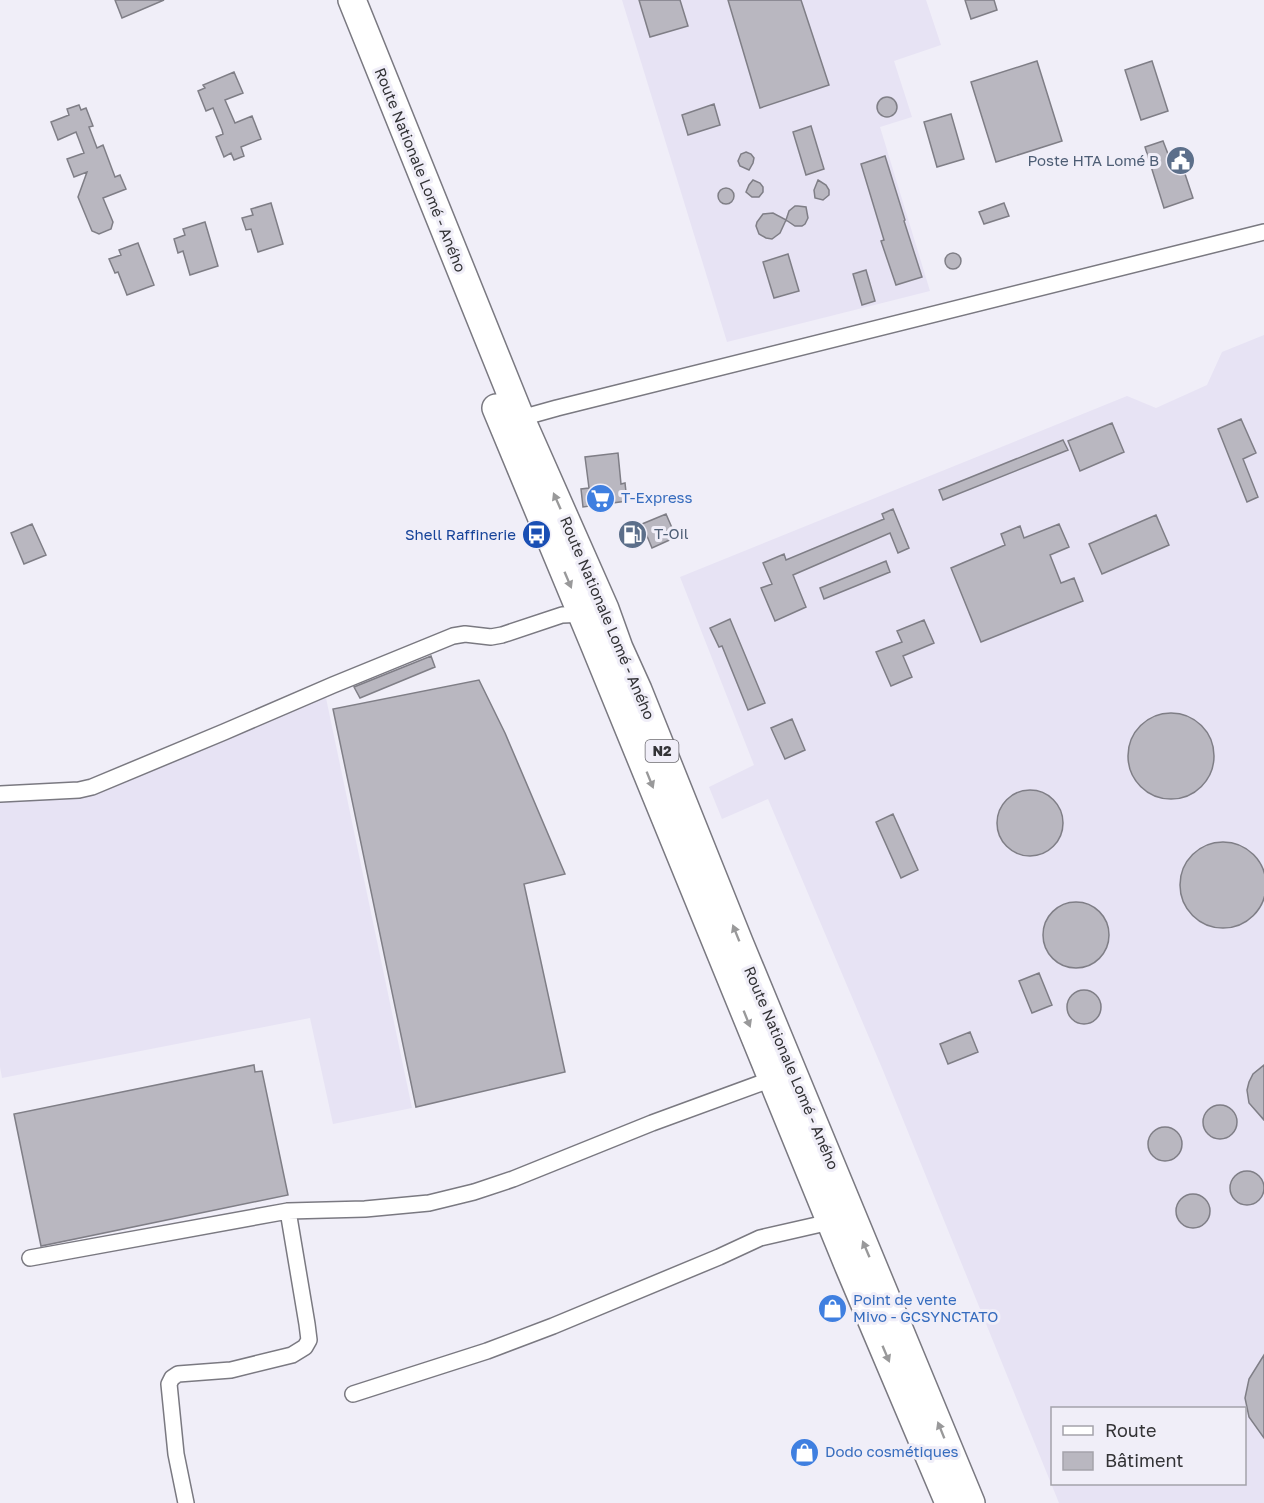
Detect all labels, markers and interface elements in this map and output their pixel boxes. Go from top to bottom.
street label: Route Nationale Lomé - Aného [372,65,470,274]
public building icon: Poste HTA Lomé B [1164,145,1196,177]
place label: Poste HTA Lomé B [1027,151,1159,169]
supermarket icon: T-Express [584,482,616,514]
place label: T-Express [621,488,693,506]
one-way arrow [552,491,562,509]
street label: Route Nationale Lomé - Aného [557,513,659,722]
fuel station icon: T-Oil [617,518,649,550]
bus stop icon: Shell Raffinerie [521,519,553,551]
place label: T-Oil [654,524,689,542]
place label: Shell Raffinerie [405,525,516,543]
one-way arrow [564,571,573,589]
road number: N2 [646,740,678,762]
one-way arrow [645,771,655,789]
one-way arrow [730,924,740,942]
street label: Route Nationale Lomé - Aného [741,963,843,1172]
one-way arrow [742,1010,752,1028]
one-way arrow [861,1240,871,1258]
place label: Point de vente Mivo - GCSYNCTATO [853,1290,998,1325]
shop icon: Point de vente Mivo - GCSYNCTATO [816,1293,848,1325]
one-way arrow [882,1345,891,1363]
legend [1051,1407,1246,1485]
text: Route [1105,1419,1156,1441]
one-way arrow [936,1420,946,1438]
shop icon: Dodo cosmétiques [788,1436,820,1468]
place label: Dodo cosmétiques [825,1442,959,1460]
text: Bâtiment [1105,1449,1184,1471]

